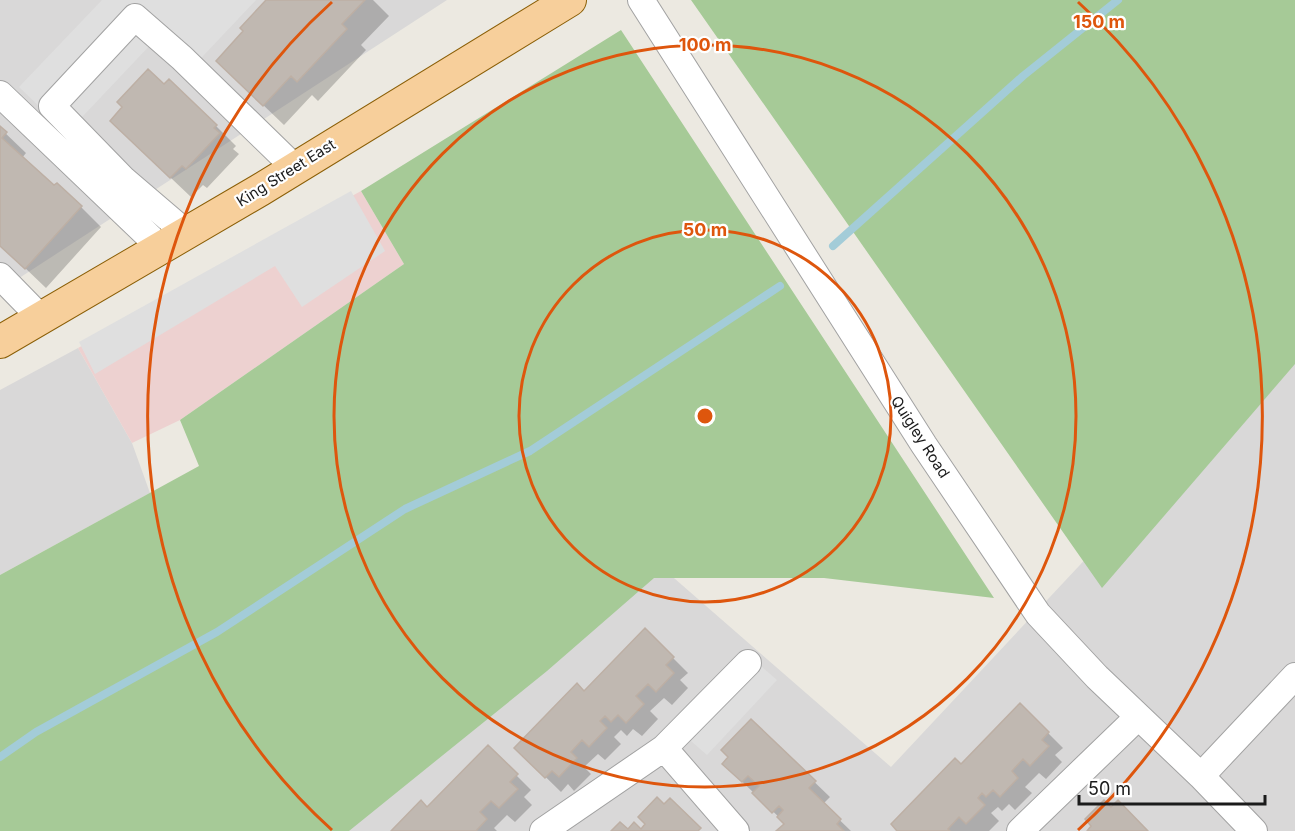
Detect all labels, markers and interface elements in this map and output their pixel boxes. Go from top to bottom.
text: 150 m [1073,11,1125,32]
text: 100 m [679,34,731,55]
street label: King Street East [233,135,339,211]
text: 50 m [683,219,727,240]
street label: Quigley Road [887,392,954,481]
centre of rings [695,406,715,426]
scale bar [1079,768,1265,806]
text: 50 m [1088,778,1131,799]

